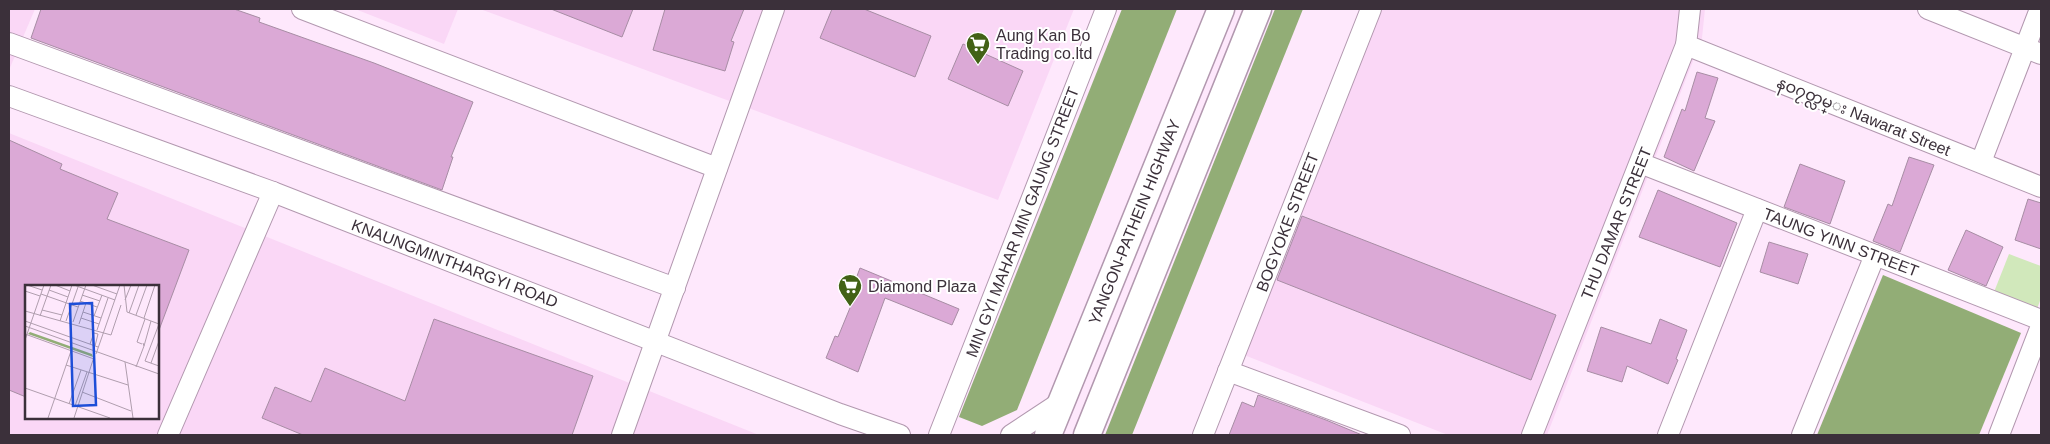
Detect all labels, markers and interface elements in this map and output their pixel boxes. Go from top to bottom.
place label: Aung Kan Bo Trading co.ltd [996,27,1092,62]
supermarket icon: Aung Kan Bo Trading co.ltd [965,31,991,65]
street label: နဝ၇တ္လမ္း Nawarat Street [1773,74,1953,164]
street label: MIN GYI MAHAR MIN GAUNG STREET [963,84,1082,360]
street label: YANGON-PATHEIN HIGHWAY [1085,117,1184,327]
street label: THU DAMAR STREET [1578,144,1655,302]
street label: BOGYOKE STREET [1253,150,1322,294]
street label: TAUNG YINN STREET [1761,205,1921,280]
street label: KNAUNGMINTHARGYI ROAD [349,216,560,311]
supermarket icon: Diamond Plaza [837,273,863,307]
place label: Diamond Plaza [868,278,977,295]
inset map [25,285,159,419]

